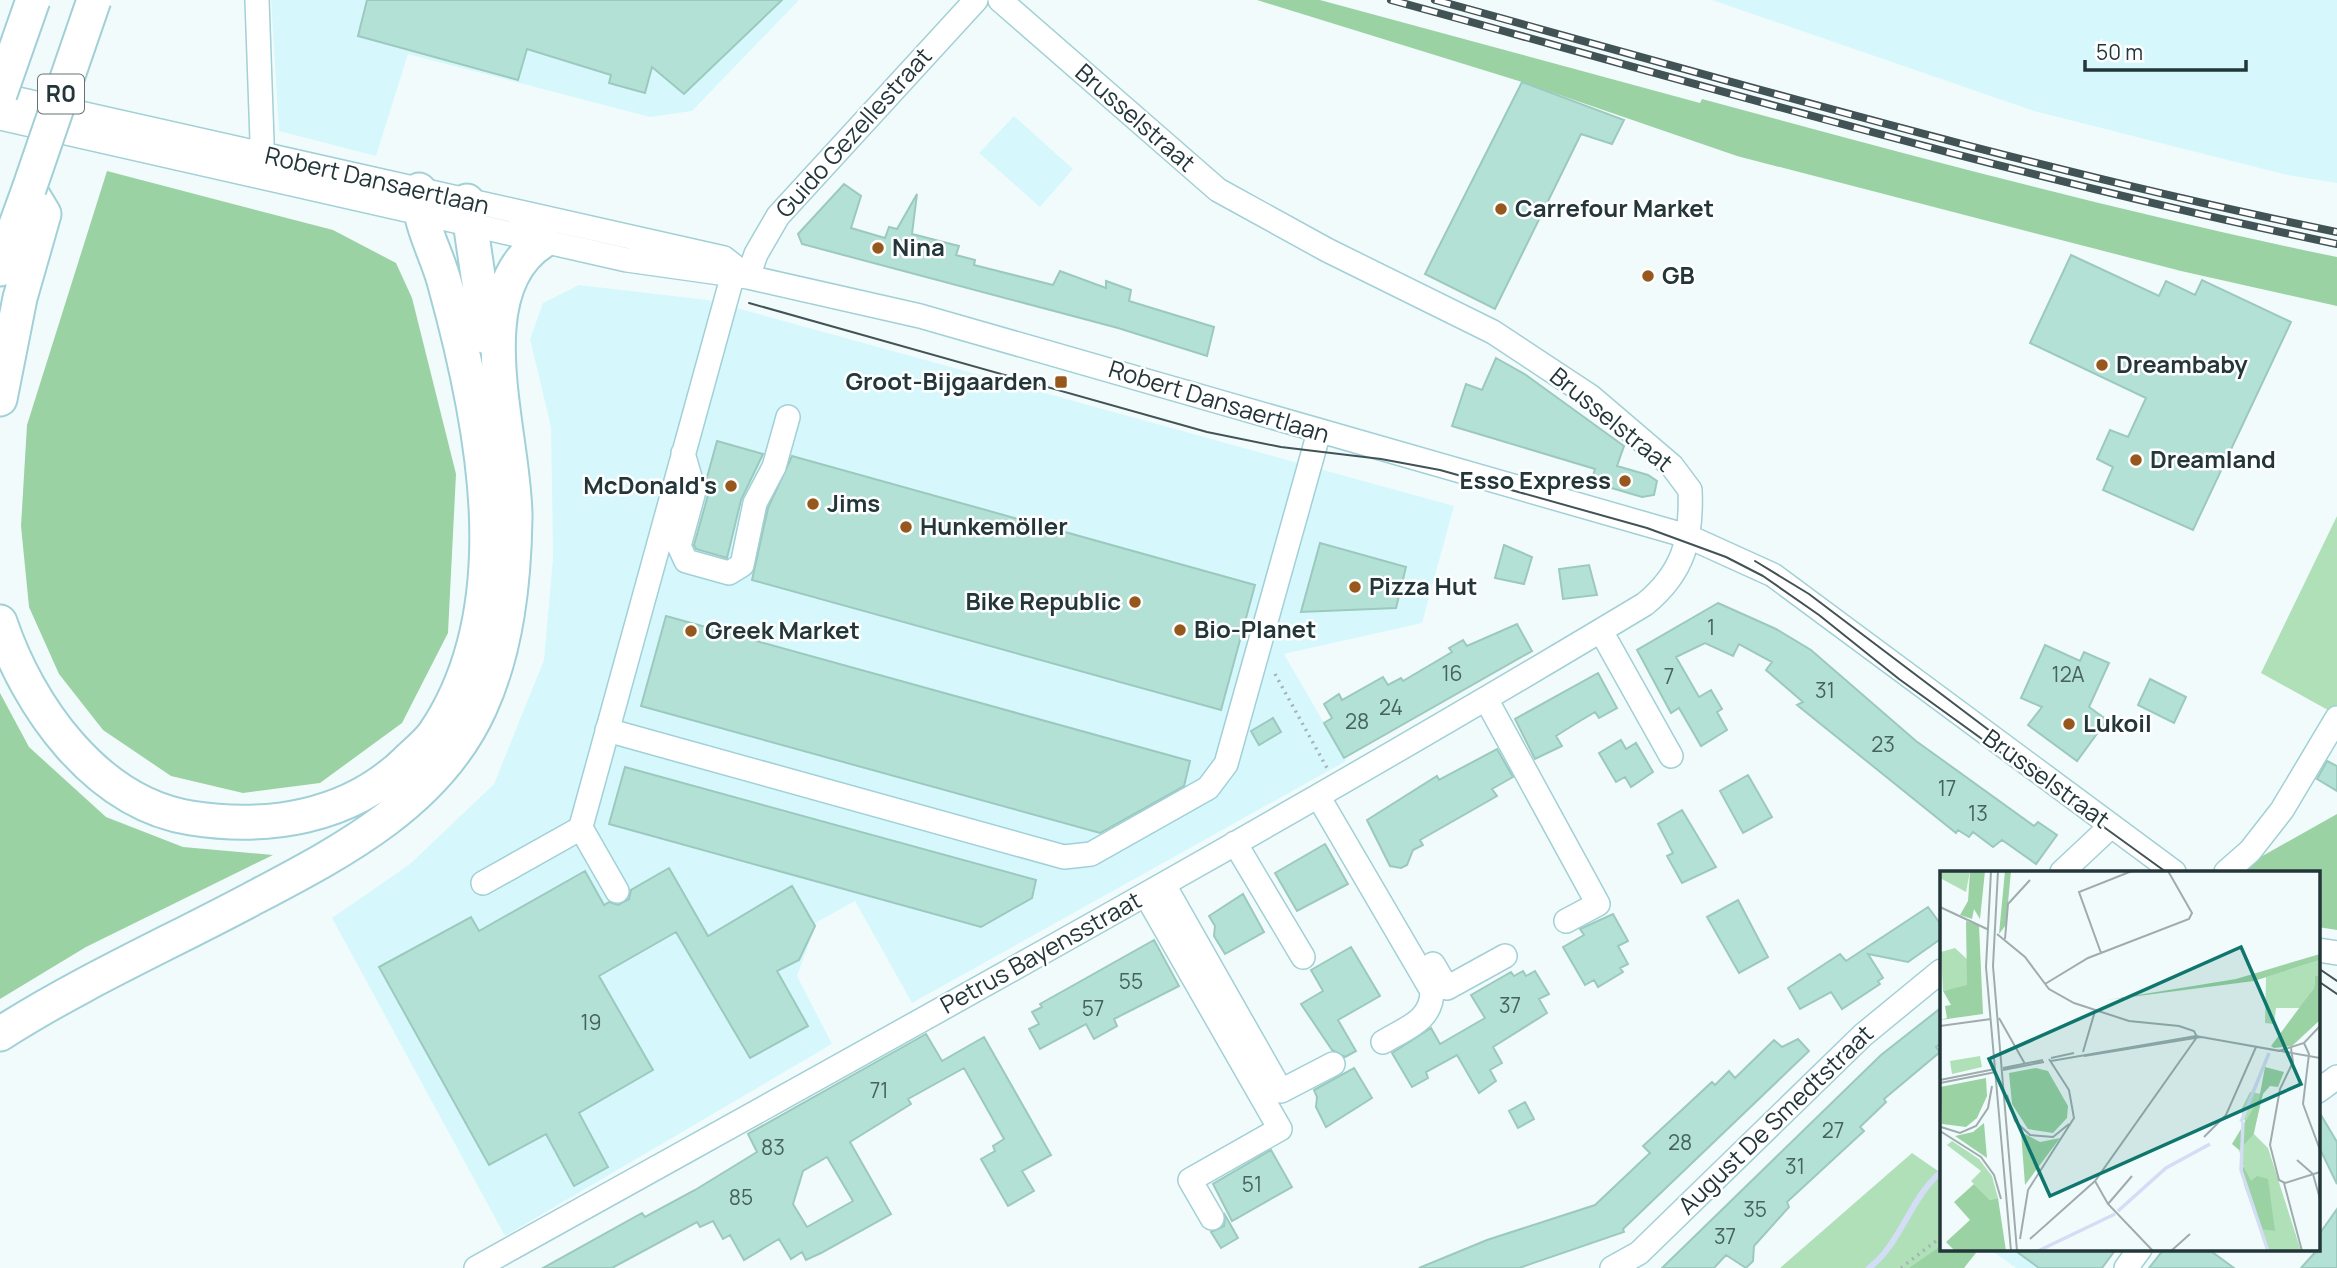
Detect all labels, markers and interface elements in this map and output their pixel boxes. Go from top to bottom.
scale bar [2085,28,2246,72]
text: 50 m [2096,38,2143,66]
street label: Guido Gezellestraat [767,40,938,224]
street label: Brusselstraat [1069,55,1203,178]
road number: R0 [38,74,84,114]
street label: Robert Dansaertlaan [262,138,493,221]
place label: Carrefour Market [1515,191,1714,224]
marker: Carrefour Market [1493,201,1509,217]
place label: Nina [892,230,945,263]
marker: Nina [870,240,886,256]
place label: GB [1662,258,1695,291]
marker: GB [1640,268,1656,284]
place label: Dreambaby [2116,347,2248,380]
street label: Robert Dansaertlaan [1105,351,1334,450]
marker: Dreambaby [2094,357,2110,373]
street label: Brusselstraat [1544,359,1680,479]
place label: Groot-Bijgaarden [845,364,1047,397]
marker: Groot-Bijgaarden [1053,374,1069,390]
place label: Dreamland [2150,442,2276,475]
marker: Dreamland [2128,452,2144,468]
place label: Esso Express [1459,463,1611,496]
place label: McDonald's [583,468,717,501]
marker: Esso Express [1617,473,1633,489]
marker: McDonald's [723,478,739,494]
place label: Jims [827,486,880,519]
marker: Jims [805,496,821,512]
place label: Hunkemöller [920,509,1068,542]
marker: Hunkemöller [898,519,914,535]
place label: Pizza Hut [1369,569,1477,602]
marker: Pizza Hut [1347,579,1363,595]
place label: Bike Republic [965,584,1121,617]
marker: Bike Republic [1127,594,1143,610]
place label: Bio-Planet [1194,612,1316,645]
place label: Greek Market [705,613,860,646]
house number: 1 [1707,613,1715,641]
marker: Bio-Planet [1172,622,1188,638]
marker: Greek Market [683,623,699,639]
house number: 16 [1441,659,1463,687]
house number: 12A [2051,660,2085,688]
house number: 7 [1664,662,1674,690]
house number: 31 [1815,676,1835,704]
house number: 24 [1379,693,1403,721]
place label: Lukoil [2083,706,2152,739]
house number: 28 [1345,707,1369,735]
marker: Lukoil [2061,716,2077,732]
street label: Brusselstraat [1977,721,2117,835]
house number: 23 [1871,730,1895,758]
house number: 17 [1938,774,1956,802]
house number: 13 [1968,799,1988,827]
inset map [1940,871,2320,1250]
street label: Petrus Bayensstraat [934,883,1147,1021]
house number: 55 [1119,967,1143,995]
house number: 37 [1499,991,1521,1019]
house number: 57 [1082,994,1104,1022]
house number: 19 [580,1008,602,1036]
street label: August De Smedtstraat [1670,1017,1880,1221]
house number: 71 [870,1076,888,1104]
house number: 27 [1822,1116,1844,1144]
house number: 28 [1668,1128,1692,1156]
house number: 83 [761,1133,785,1161]
house number: 31 [1785,1152,1805,1180]
house number: 51 [1242,1170,1262,1198]
house number: 85 [729,1183,753,1211]
house number: 35 [1743,1195,1767,1223]
house number: 37 [1714,1222,1736,1250]

